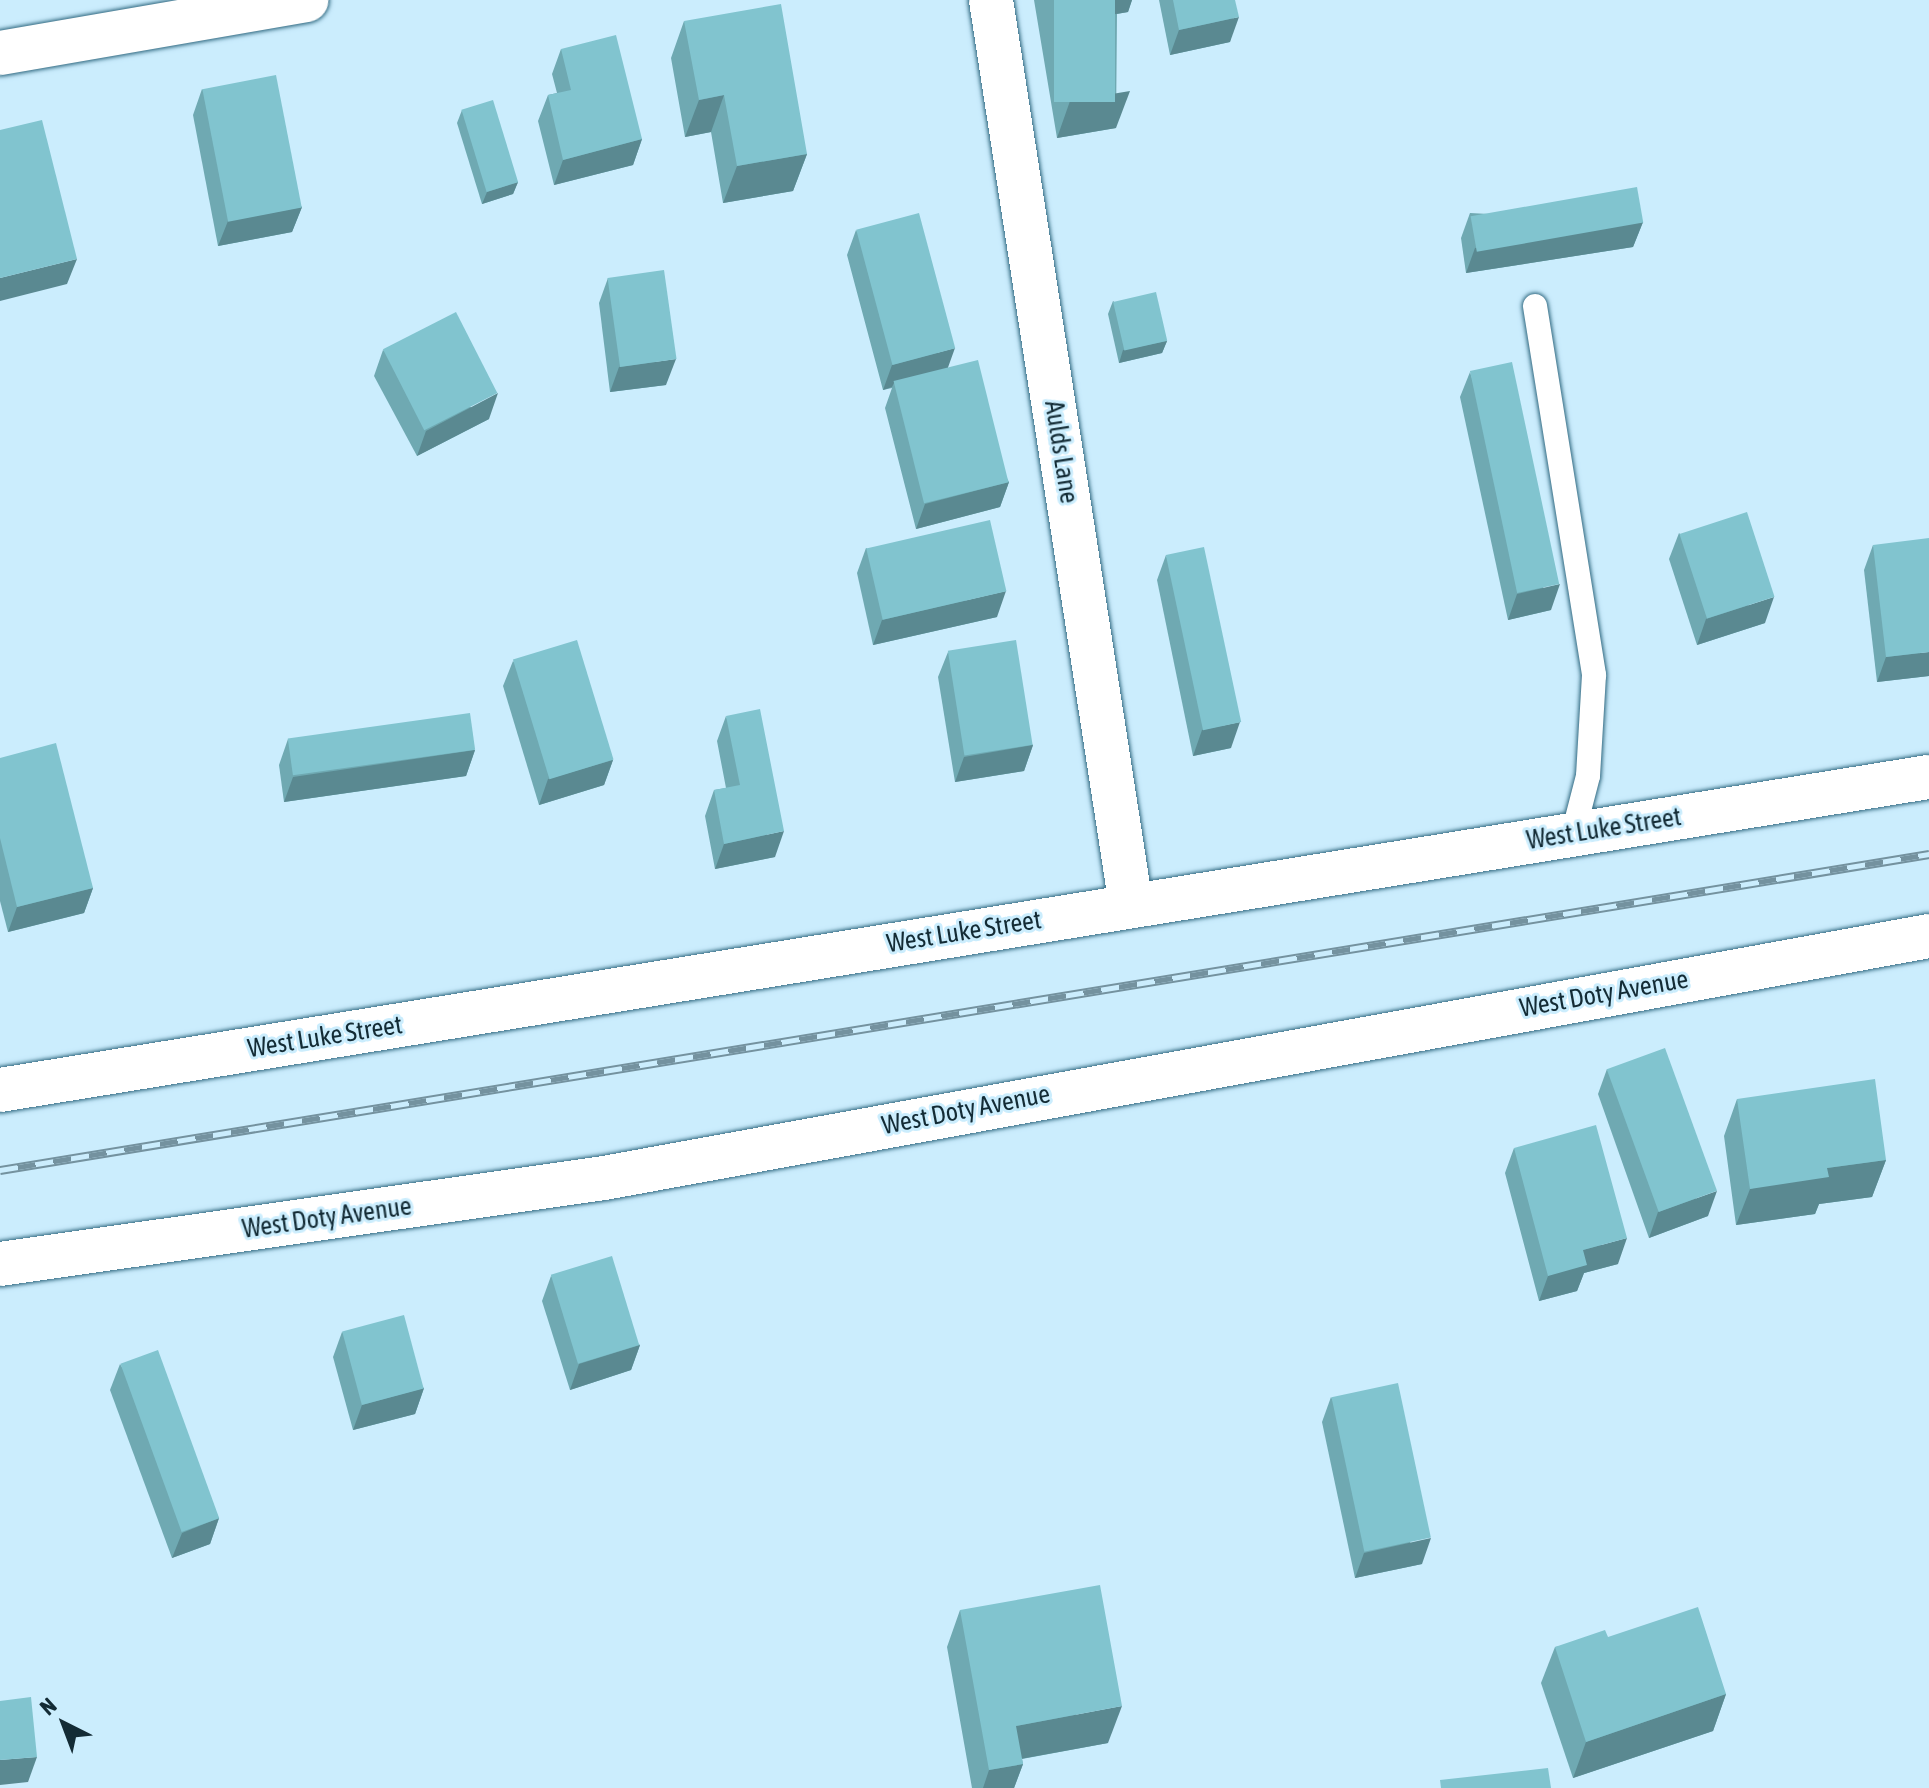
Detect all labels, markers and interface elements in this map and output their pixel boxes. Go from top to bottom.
street label: Aulds Lane [1037,398,1085,506]
street label: West Luke Street [1524,801,1684,857]
street label: West Luke Street [884,904,1044,960]
street label: West Doty Avenue [1517,964,1691,1024]
street label: West Luke Street [245,1009,405,1065]
street label: West Doty Avenue [879,1078,1053,1142]
street label: West Doty Avenue [240,1191,414,1245]
north arrow [24,1684,104,1764]
text: N [34,1692,61,1720]

